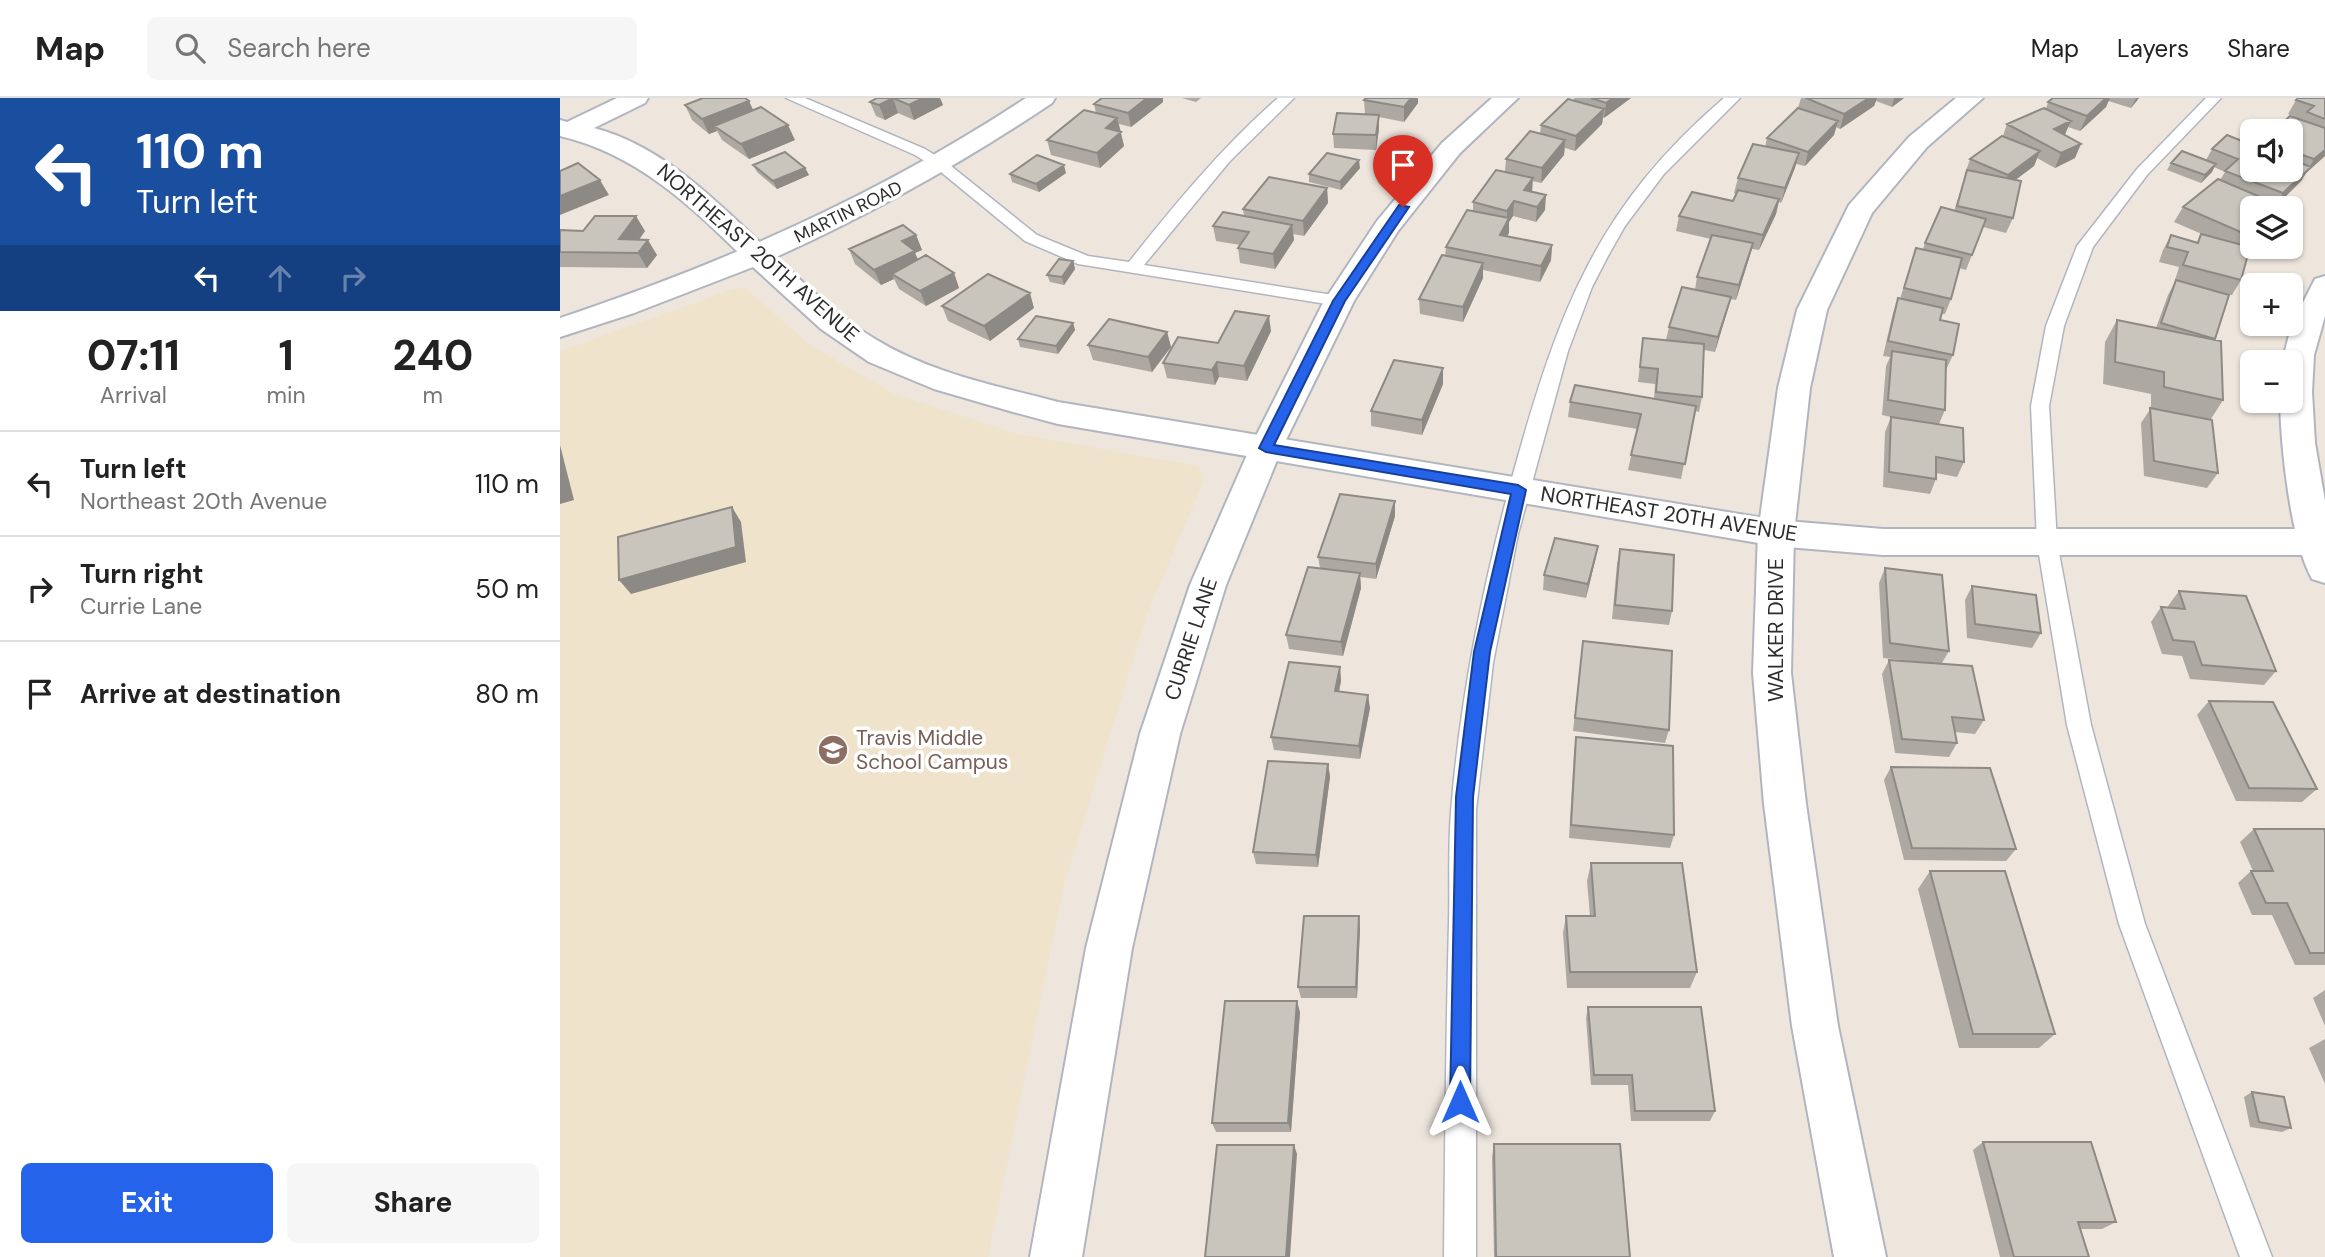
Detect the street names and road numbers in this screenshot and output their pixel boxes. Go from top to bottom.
street label: NORTHEAST 20TH AVENUE [651,157,865,349]
street label: MARTIN ROAD [790,175,906,249]
street label: NORTHEAST 20TH AVENUE [1539,480,1799,548]
street label: WALKER DRIVE [1762,558,1790,702]
street label: CURRIE LANE [1158,574,1224,704]

